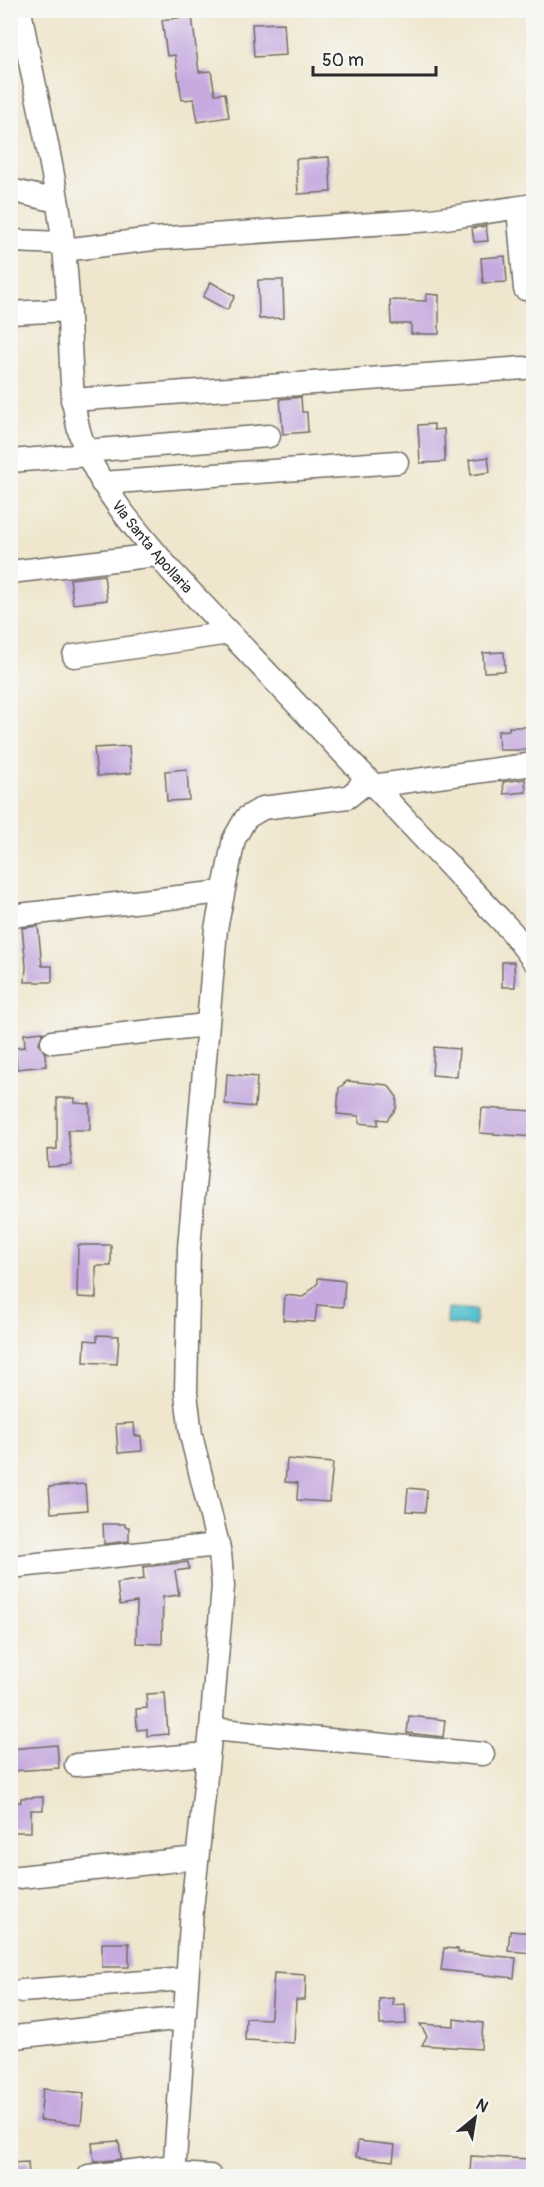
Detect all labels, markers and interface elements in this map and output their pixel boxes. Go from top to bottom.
scale bar [313,39,436,77]
text: 50 m [322,49,364,72]
street label: Via Santa Apollaria [107,497,196,598]
north arrow [445,2088,505,2148]
text: N [472,2095,492,2117]

